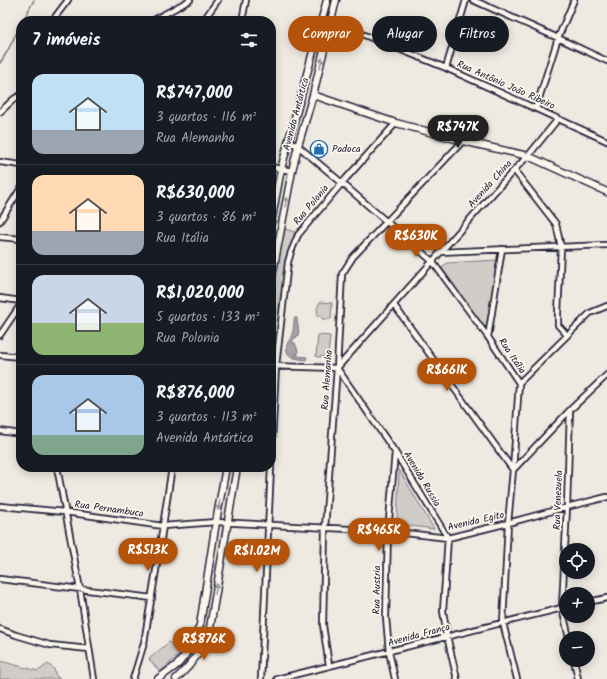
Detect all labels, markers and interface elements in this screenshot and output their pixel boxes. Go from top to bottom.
chip: Comprar [288,16,364,52]
chip: Alugar [372,16,437,52]
chip: Filtros [445,16,509,52]
text: 7 imóveis [32,27,100,54]
icon: filters [238,29,260,51]
street label: Rua Antônio João Ribeiro [454,56,558,114]
one-way arrow [318,57,324,69]
street label: Avenida Antártica [279,75,313,152]
text: R$747,000 [156,80,232,107]
icon: home [64,90,112,138]
text: 3 quartos · 116 m² [156,107,256,128]
pin: R$747K [425,115,491,149]
text: R$747K [437,117,479,138]
text: Rua Alemanha [156,128,235,149]
shop icon: Padoca [309,139,329,159]
place label: Padoca [332,141,361,157]
street label: Avenida China [464,156,516,212]
text: R$630,000 [156,180,234,207]
street label: Rua Polonia [289,181,333,229]
icon: home [64,191,112,239]
one-way arrow [283,196,289,209]
text: 3 quartos · 86 m² [156,207,256,228]
pin: R$630K [383,224,449,258]
text: R$630K [394,226,438,247]
text: Rua Itália [156,228,209,249]
text: R$1,020,000 [156,280,244,307]
icon: home [64,291,112,339]
text: 5 quartos · 133 m² [156,307,259,328]
text: Rua Polonia [156,328,219,349]
street label: Rua Itália [494,335,530,378]
street label: Rua Alemanha [317,349,337,411]
pin: R$661K [414,358,480,392]
text: R$661K [426,360,468,381]
text: R$876,000 [156,380,234,407]
icon: home [64,391,112,439]
text: 3 quartos · 113 m² [156,407,257,428]
text: Avenida Antártica [156,428,253,449]
street label: Avenida Russia [399,448,445,510]
street label: Rua Venezuela [549,470,567,530]
street label: Rua Pernambuco [73,496,145,522]
one-way arrow [216,499,222,511]
street label: Avenida Egito [446,507,506,535]
pin: R$465K [346,518,412,552]
text: R$465K [357,520,401,541]
pin: R$513K [115,538,181,572]
pin: R$1.02M [220,539,294,573]
text: R$513K [128,540,168,561]
text: R$1.02M [234,541,280,562]
map controls [559,543,595,667]
button: locate [559,543,595,579]
street label: Rua Austria [369,565,385,615]
one-way arrow [214,583,220,596]
button: + [559,587,595,623]
street label: Avenida França [386,619,452,651]
pin: R$876K [171,627,237,661]
text: R$876K [182,629,226,650]
button: − [559,631,595,667]

